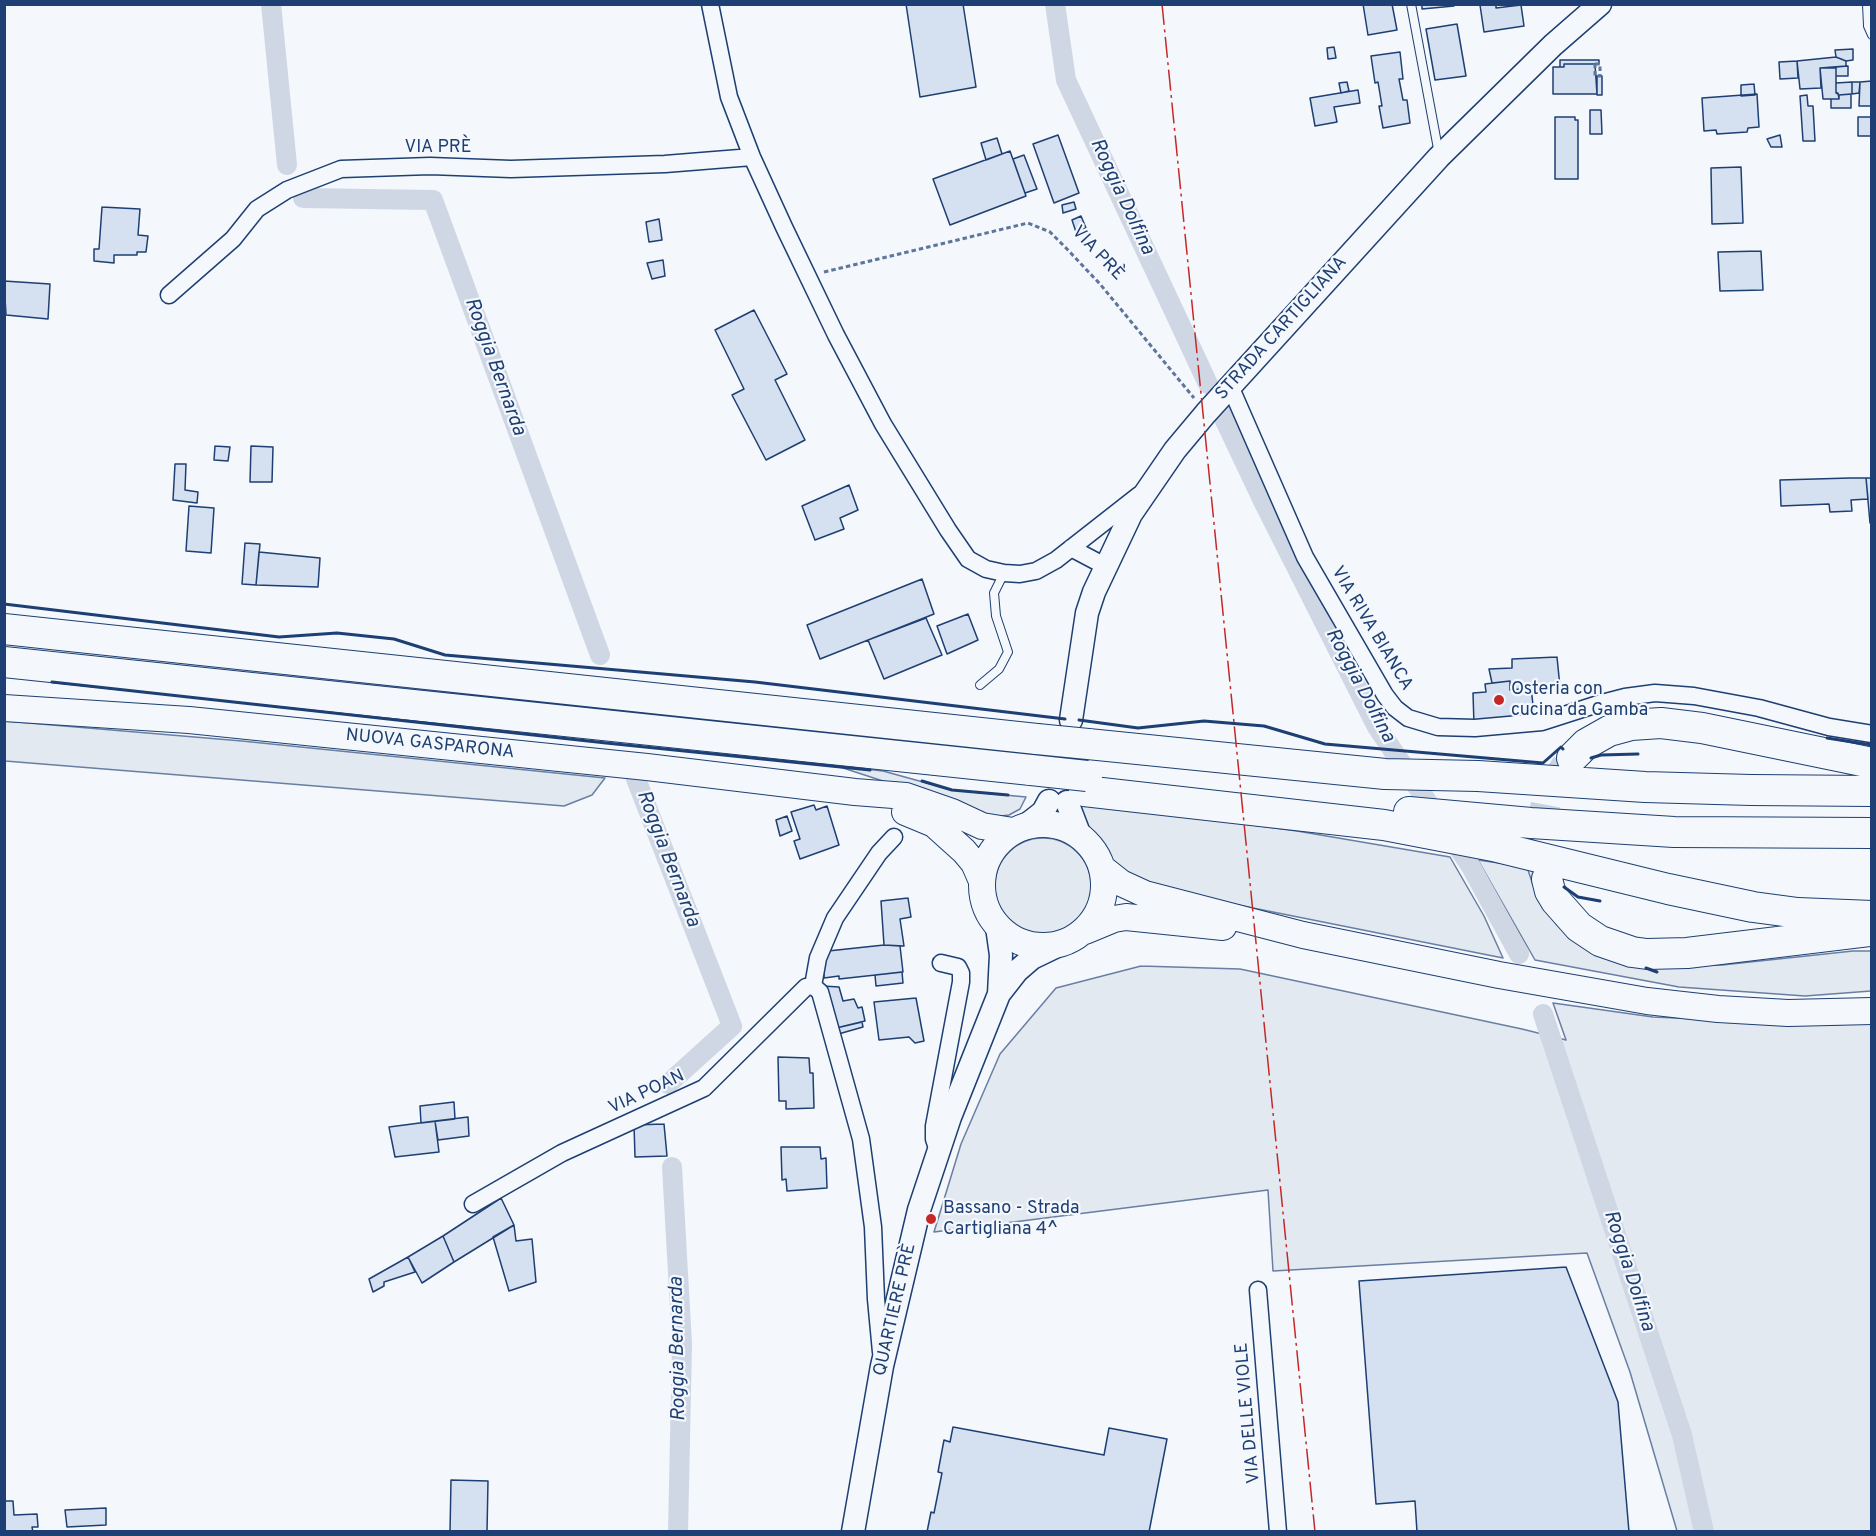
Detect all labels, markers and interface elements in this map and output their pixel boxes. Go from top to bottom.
water label: Roggia Dolfina [1084,135,1158,259]
street label: VIA PRÈ [405,137,471,159]
street label: VIA PRÈ [1066,222,1128,286]
street label: STRADA CARTIGLIANA [1212,253,1352,405]
water label: Roggia Bernarda [458,295,530,439]
street label: VIA RIVA BIANCA [1325,563,1417,695]
water label: Roggia Dolfina [1319,625,1399,747]
place label: Osteria con cucina da Gamba [1511,679,1648,722]
marker: Osteria con cucina da Gamba [1492,693,1506,707]
street label: NUOVA GASPARONA [345,725,515,765]
water label: Roggia Bernarda [630,787,704,931]
street label: VIA POAN [606,1066,688,1120]
place label: Bassano - Strada Cartigliana 4^ [943,1198,1080,1240]
water label: Roggia Dolfina [1597,1207,1659,1335]
marker: Bassano - Strada Cartigliana 4^ [924,1212,938,1226]
street label: QUARTIERE PRÈ [870,1242,922,1378]
water label: Roggia Bernarda [666,1276,692,1422]
street label: VIA DELLE VIOLE [1232,1342,1266,1484]

